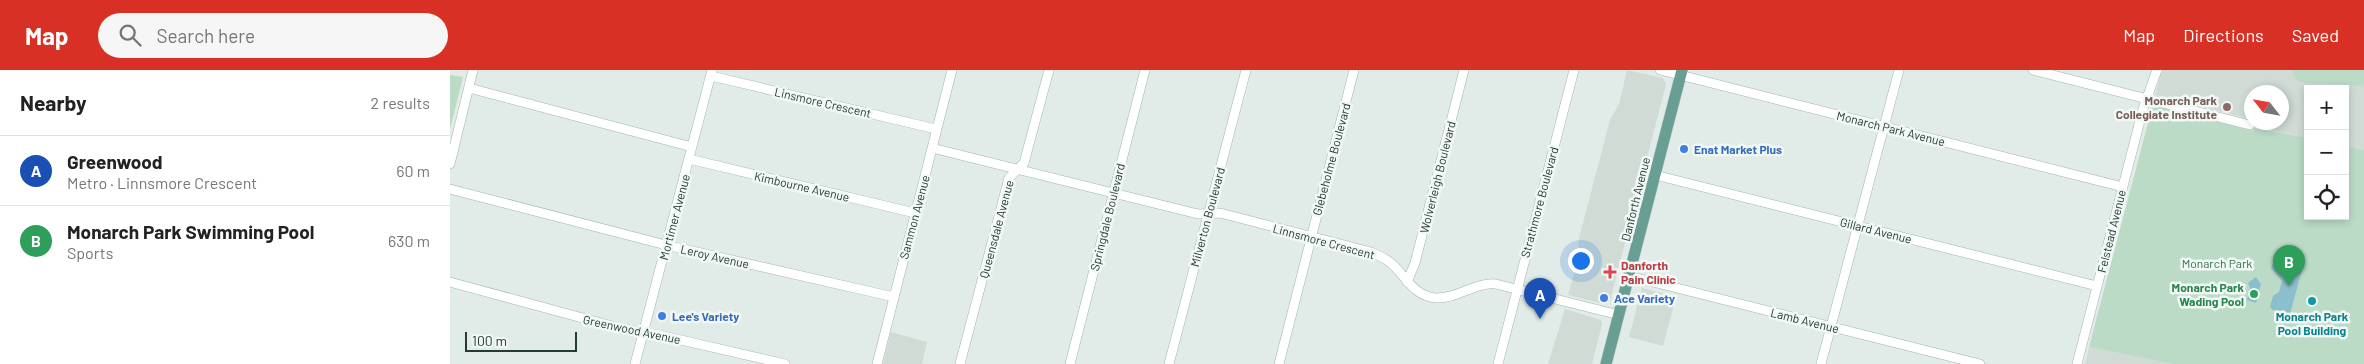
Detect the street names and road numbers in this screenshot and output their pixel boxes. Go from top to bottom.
street label: Linsmore Crescent [773,84,873,120]
street label: Glebeholme Boulevard [1309,101,1353,217]
street label: Monarch Park Avenue [1835,108,1947,148]
street label: Wolverleigh Boulevard [1416,119,1458,235]
street label: Strathmore Boulevard [1517,145,1561,259]
street label: Danforth Avenue [1618,156,1652,242]
street label: Springdale Boulevard [1087,162,1127,272]
street label: Milverton Boulevard [1187,166,1227,268]
street label: Kimbourne Avenue [753,168,851,204]
street label: Mortimer Avenue [656,173,692,261]
street label: Sammon Avenue [896,173,932,261]
street label: Queensdale Avenue [976,179,1016,279]
street label: Felstead Avenue [2094,188,2128,274]
street label: Gillard Avenue [1839,214,1913,246]
street label: Linnsmore Crescent [1271,221,1377,261]
street label: Leroy Avenue [679,241,751,271]
street label: Lamb Avenue [1769,305,1841,335]
street label: Greenwood Avenue [582,312,682,346]

